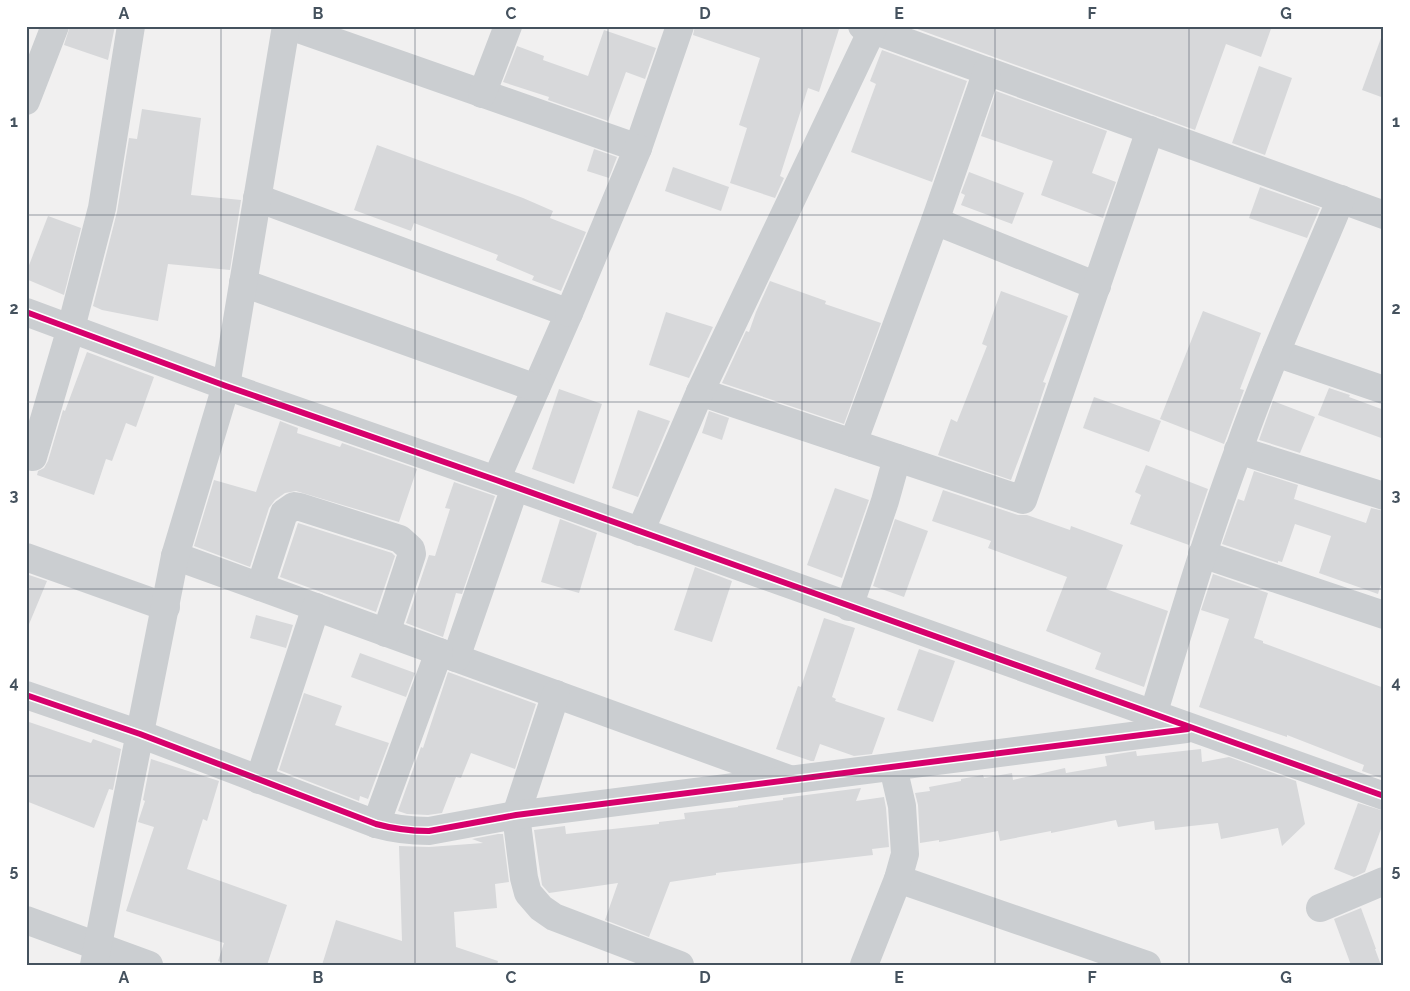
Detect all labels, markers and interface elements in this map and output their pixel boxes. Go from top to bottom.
text: A [119,4,130,23]
text: B [313,4,324,23]
text: C [506,4,517,23]
text: D [699,4,711,23]
text: E [894,4,904,23]
text: F [1087,4,1097,23]
text: G [1280,4,1292,23]
text: 1 [10,112,18,131]
text: 1 [1392,112,1400,131]
text: 2 [9,299,19,318]
text: 2 [1391,299,1401,318]
text: 3 [10,486,19,505]
text: 3 [1392,486,1401,505]
text: 4 [9,673,19,692]
text: 4 [1391,673,1401,692]
text: 5 [10,861,19,880]
text: 5 [1392,861,1401,880]
text: A [119,968,130,987]
text: B [313,968,324,987]
text: C [506,968,517,987]
text: D [699,968,711,987]
text: E [894,968,904,987]
text: F [1087,968,1097,987]
text: G [1280,968,1292,987]

